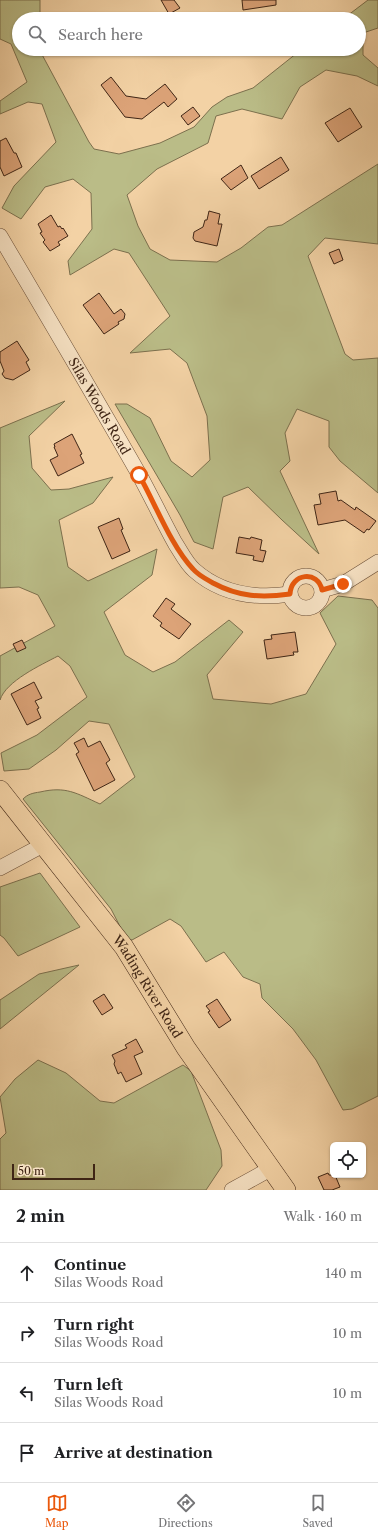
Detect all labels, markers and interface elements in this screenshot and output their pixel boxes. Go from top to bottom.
search box [12,12,366,56]
icon: search [26,23,48,45]
text: Search here [58,25,143,44]
street label: Silas Woods Road [65,355,134,457]
route start [130,466,148,484]
route end [334,575,352,593]
street label: Wading River Road [109,931,186,1041]
map controls [330,1142,366,1178]
button: locate [330,1142,366,1178]
scale bar [12,1162,95,1181]
text: 50 m [18,1164,44,1178]
text: 2 min [16,1206,65,1226]
text: Walk · 160 m [283,1208,362,1224]
text: Continue [54,1255,126,1274]
icon: ahead [16,1262,38,1284]
text: 140 m [325,1265,362,1281]
text: Silas Woods Road [54,1274,163,1290]
text: Turn right [54,1315,134,1334]
icon: right [16,1322,38,1344]
text: 10 m [333,1325,362,1341]
text: Silas Woods Road [54,1334,163,1350]
text: Turn left [54,1375,123,1394]
icon: left [16,1382,38,1404]
text: 10 m [333,1385,362,1401]
text: Silas Woods Road [54,1394,163,1410]
icon: arrive [16,1442,38,1464]
text: Arrive at destination [54,1443,213,1462]
tab: Map [45,1492,69,1530]
tab: Directions [158,1492,213,1530]
tab: Saved [303,1492,333,1530]

